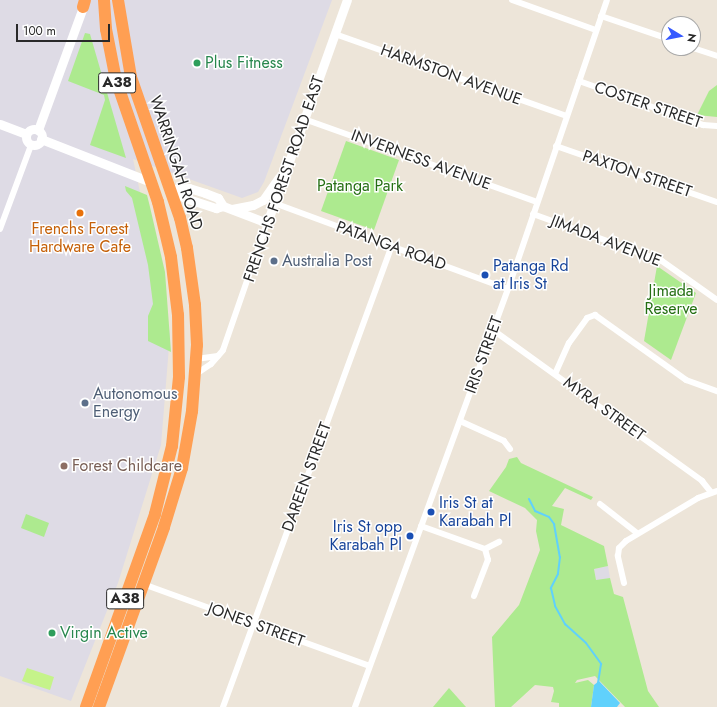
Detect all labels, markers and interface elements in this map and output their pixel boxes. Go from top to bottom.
scale bar [18,16,112,42]
north arrow [661,16,701,56]
text: 100 m [23,22,56,40]
text: N [683,32,700,44]
street label: HARMSTON AVENUE [378,41,524,109]
place label: Plus Fitness [205,53,283,73]
marker: Plus Fitness [192,58,202,68]
road number: A38 [98,70,136,96]
street label: FRENCHS FOREST ROAD EAST [240,74,328,284]
street label: COSTER STREET [592,78,704,132]
street label: WARRINGAH ROAD [145,93,207,233]
street label: INVERNESS AVENUE [348,126,494,194]
street label: PAXTON STREET [580,146,694,202]
park label: Patanga Park [317,176,403,196]
marker: Frenchs Forest Hardware Cafe [75,208,85,218]
street label: JIMADA AVENUE [548,211,664,271]
street label: PATANGA ROAD [333,217,449,275]
place label: Frenchs Forest Hardware Cafe [29,219,131,257]
place label: Australia Post [282,251,372,271]
marker: Australia Post [269,256,279,266]
place label: Patanga Rd at Iris St [493,256,569,294]
marker: Patanga Rd at Iris St [480,270,490,280]
park label: Jimada Reserve [645,281,697,319]
street label: IRIS STREET [461,314,507,396]
street label: MYRA STREET [559,373,649,445]
place label: Autonomous Energy [93,384,177,422]
marker: Autonomous Energy [80,398,90,408]
street label: DAREEN STREET [278,420,336,534]
place label: Forest Childcare [72,456,182,476]
marker: Forest Childcare [59,461,69,471]
place label: Iris St at Karabah Pl [439,493,511,531]
marker: Iris St at Karabah Pl [426,507,436,517]
place label: Iris St opp Karabah Pl [330,517,402,555]
marker: Iris St opp Karabah Pl [405,531,415,541]
road number: A38 [106,586,144,612]
street label: JONES STREET [205,599,307,651]
place label: Virgin Active [60,623,148,643]
marker: Virgin Active [47,628,57,638]

